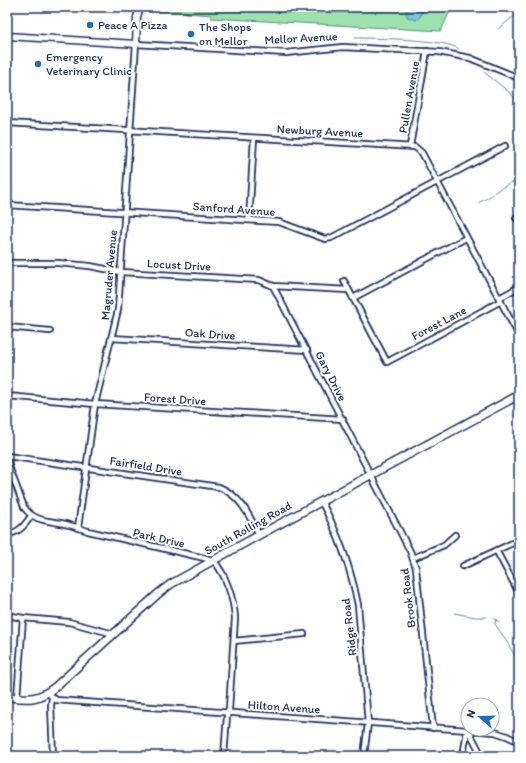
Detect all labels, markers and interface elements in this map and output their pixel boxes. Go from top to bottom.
place label: Peace A Pizza [98,18,168,32]
marker: Peace A Pizza [85,20,95,30]
place label: The Shops on Mellor [199,20,251,48]
marker: The Shops on Mellor [186,29,196,39]
street label: Mellor Avenue [264,29,338,47]
place label: Emergency Veterinary Clinic [46,50,132,78]
marker: Emergency Veterinary Clinic [33,59,43,69]
street label: Pullen Avenue [396,60,422,134]
street label: Newburg Avenue [276,122,364,140]
street label: Sanford Avenue [192,199,276,219]
street label: Magruder Avenue [98,229,120,321]
street label: Locust Drive [147,256,212,274]
street label: Forest Lane [409,303,469,343]
street label: Oak Drive [184,325,236,343]
street label: Gary Drive [312,349,350,404]
street label: Forest Drive [144,390,207,408]
street label: Fairfield Drive [109,453,183,479]
street label: South Rolling Road [202,498,294,558]
street label: Park Drive [132,525,187,551]
street label: Brook Road [397,567,419,629]
street label: Ridge Road [338,597,359,657]
street label: Hilton Avenue [247,697,321,717]
north arrow [460,697,500,737]
text: N [464,708,478,719]

